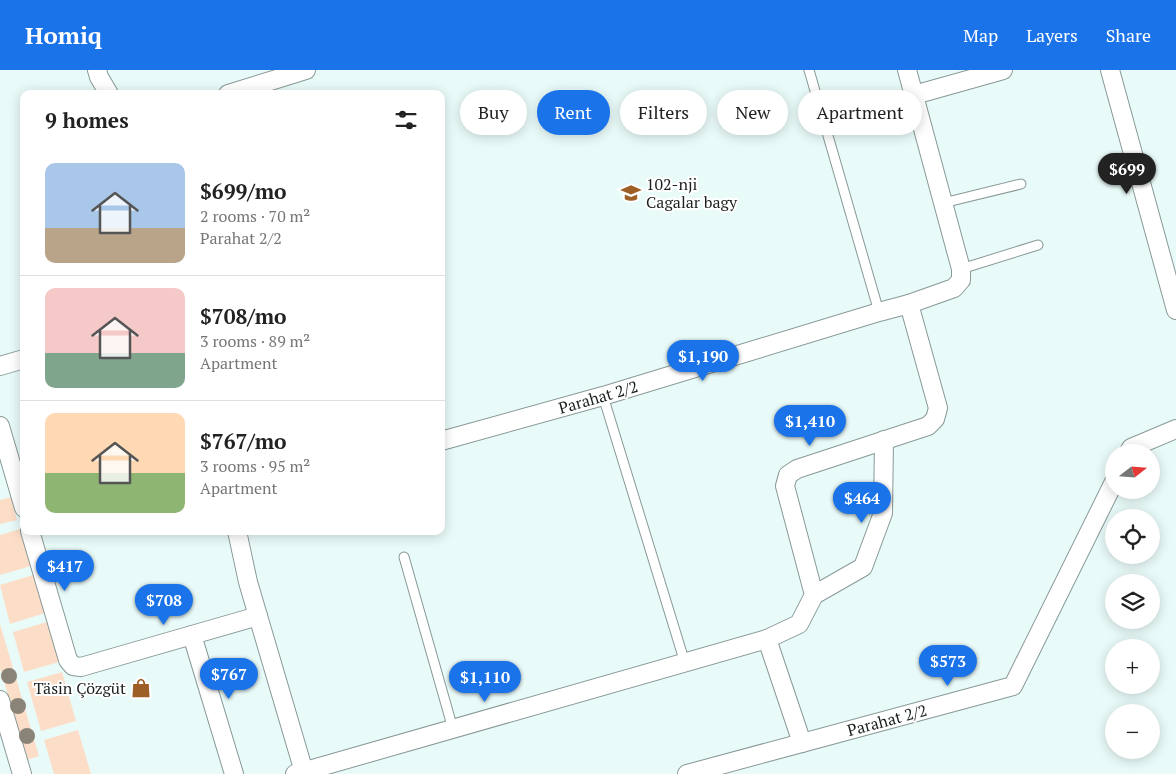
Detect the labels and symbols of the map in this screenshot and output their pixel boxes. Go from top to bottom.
pin: $699 [1097,152,1157,195]
place label: 102-nji Cagalar bagy [646,173,738,213]
school or university icon: 102-nji Cagalar bagy [620,182,642,204]
pin: $1,190 [662,340,744,382]
street label: Parahat 2/2 [556,375,640,419]
pin: $1,410 [769,404,851,447]
north arrow [1105,444,1160,499]
pin: $464 [832,482,892,524]
pin: $417 [35,550,95,592]
pin: $708 [134,584,194,626]
pin: $573 [918,644,978,687]
pin: $767 [199,658,259,700]
pin: $1,110 [444,660,526,703]
place label: Täsin Çözgüt [34,677,126,699]
shop icon: Täsin Çözgüt [130,677,152,699]
street label: Parahat 2/2 [845,699,929,741]

